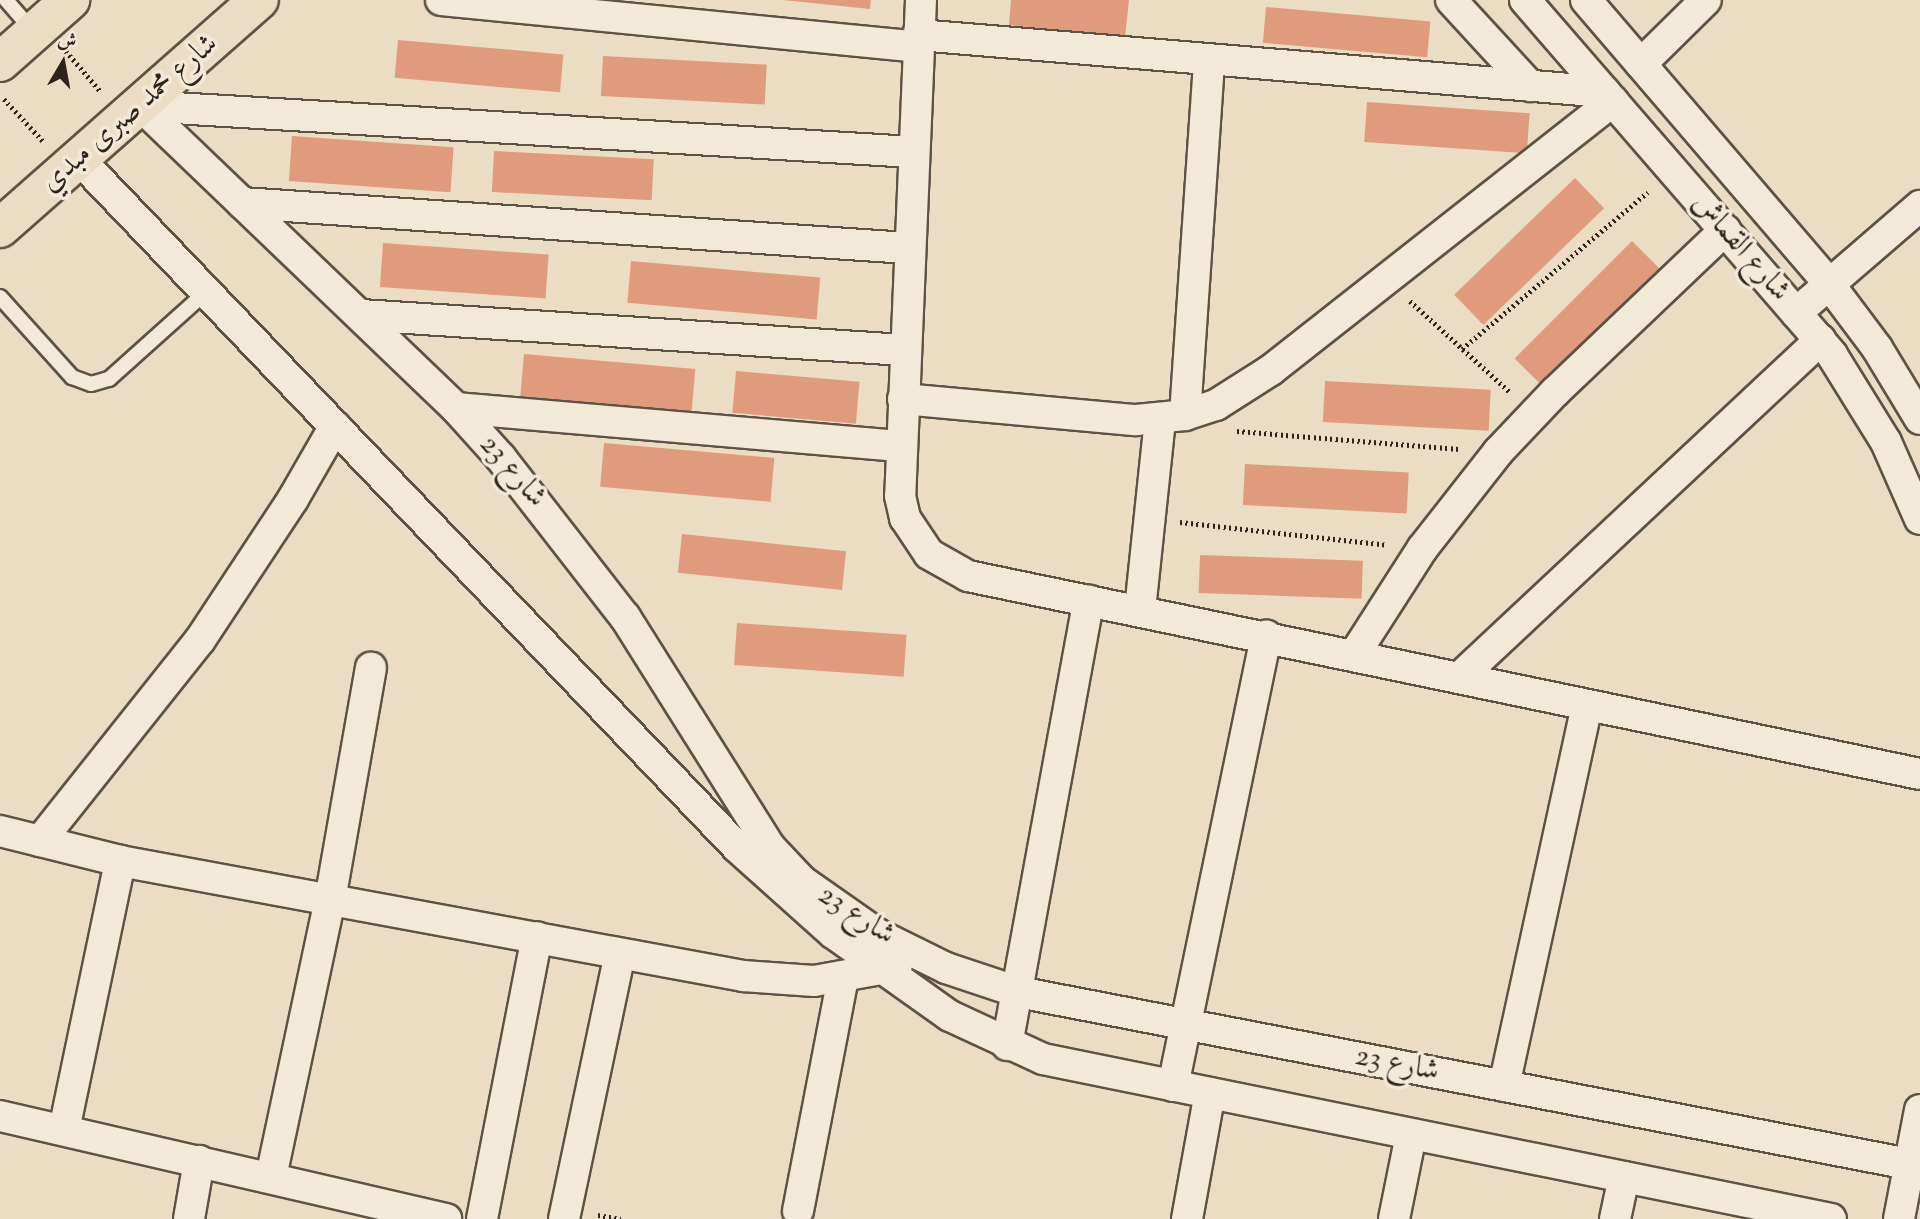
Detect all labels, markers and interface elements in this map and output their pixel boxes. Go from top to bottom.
street label: شارع محمد صبرى مبدي [34,27,226,201]
north arrow [28,28,98,98]
street label: شارع القماش [1683,186,1797,310]
street label: شارع 23 [471,428,553,516]
street label: شارع 23 [811,878,901,954]
street label: شارع 23 [1352,1039,1442,1091]

